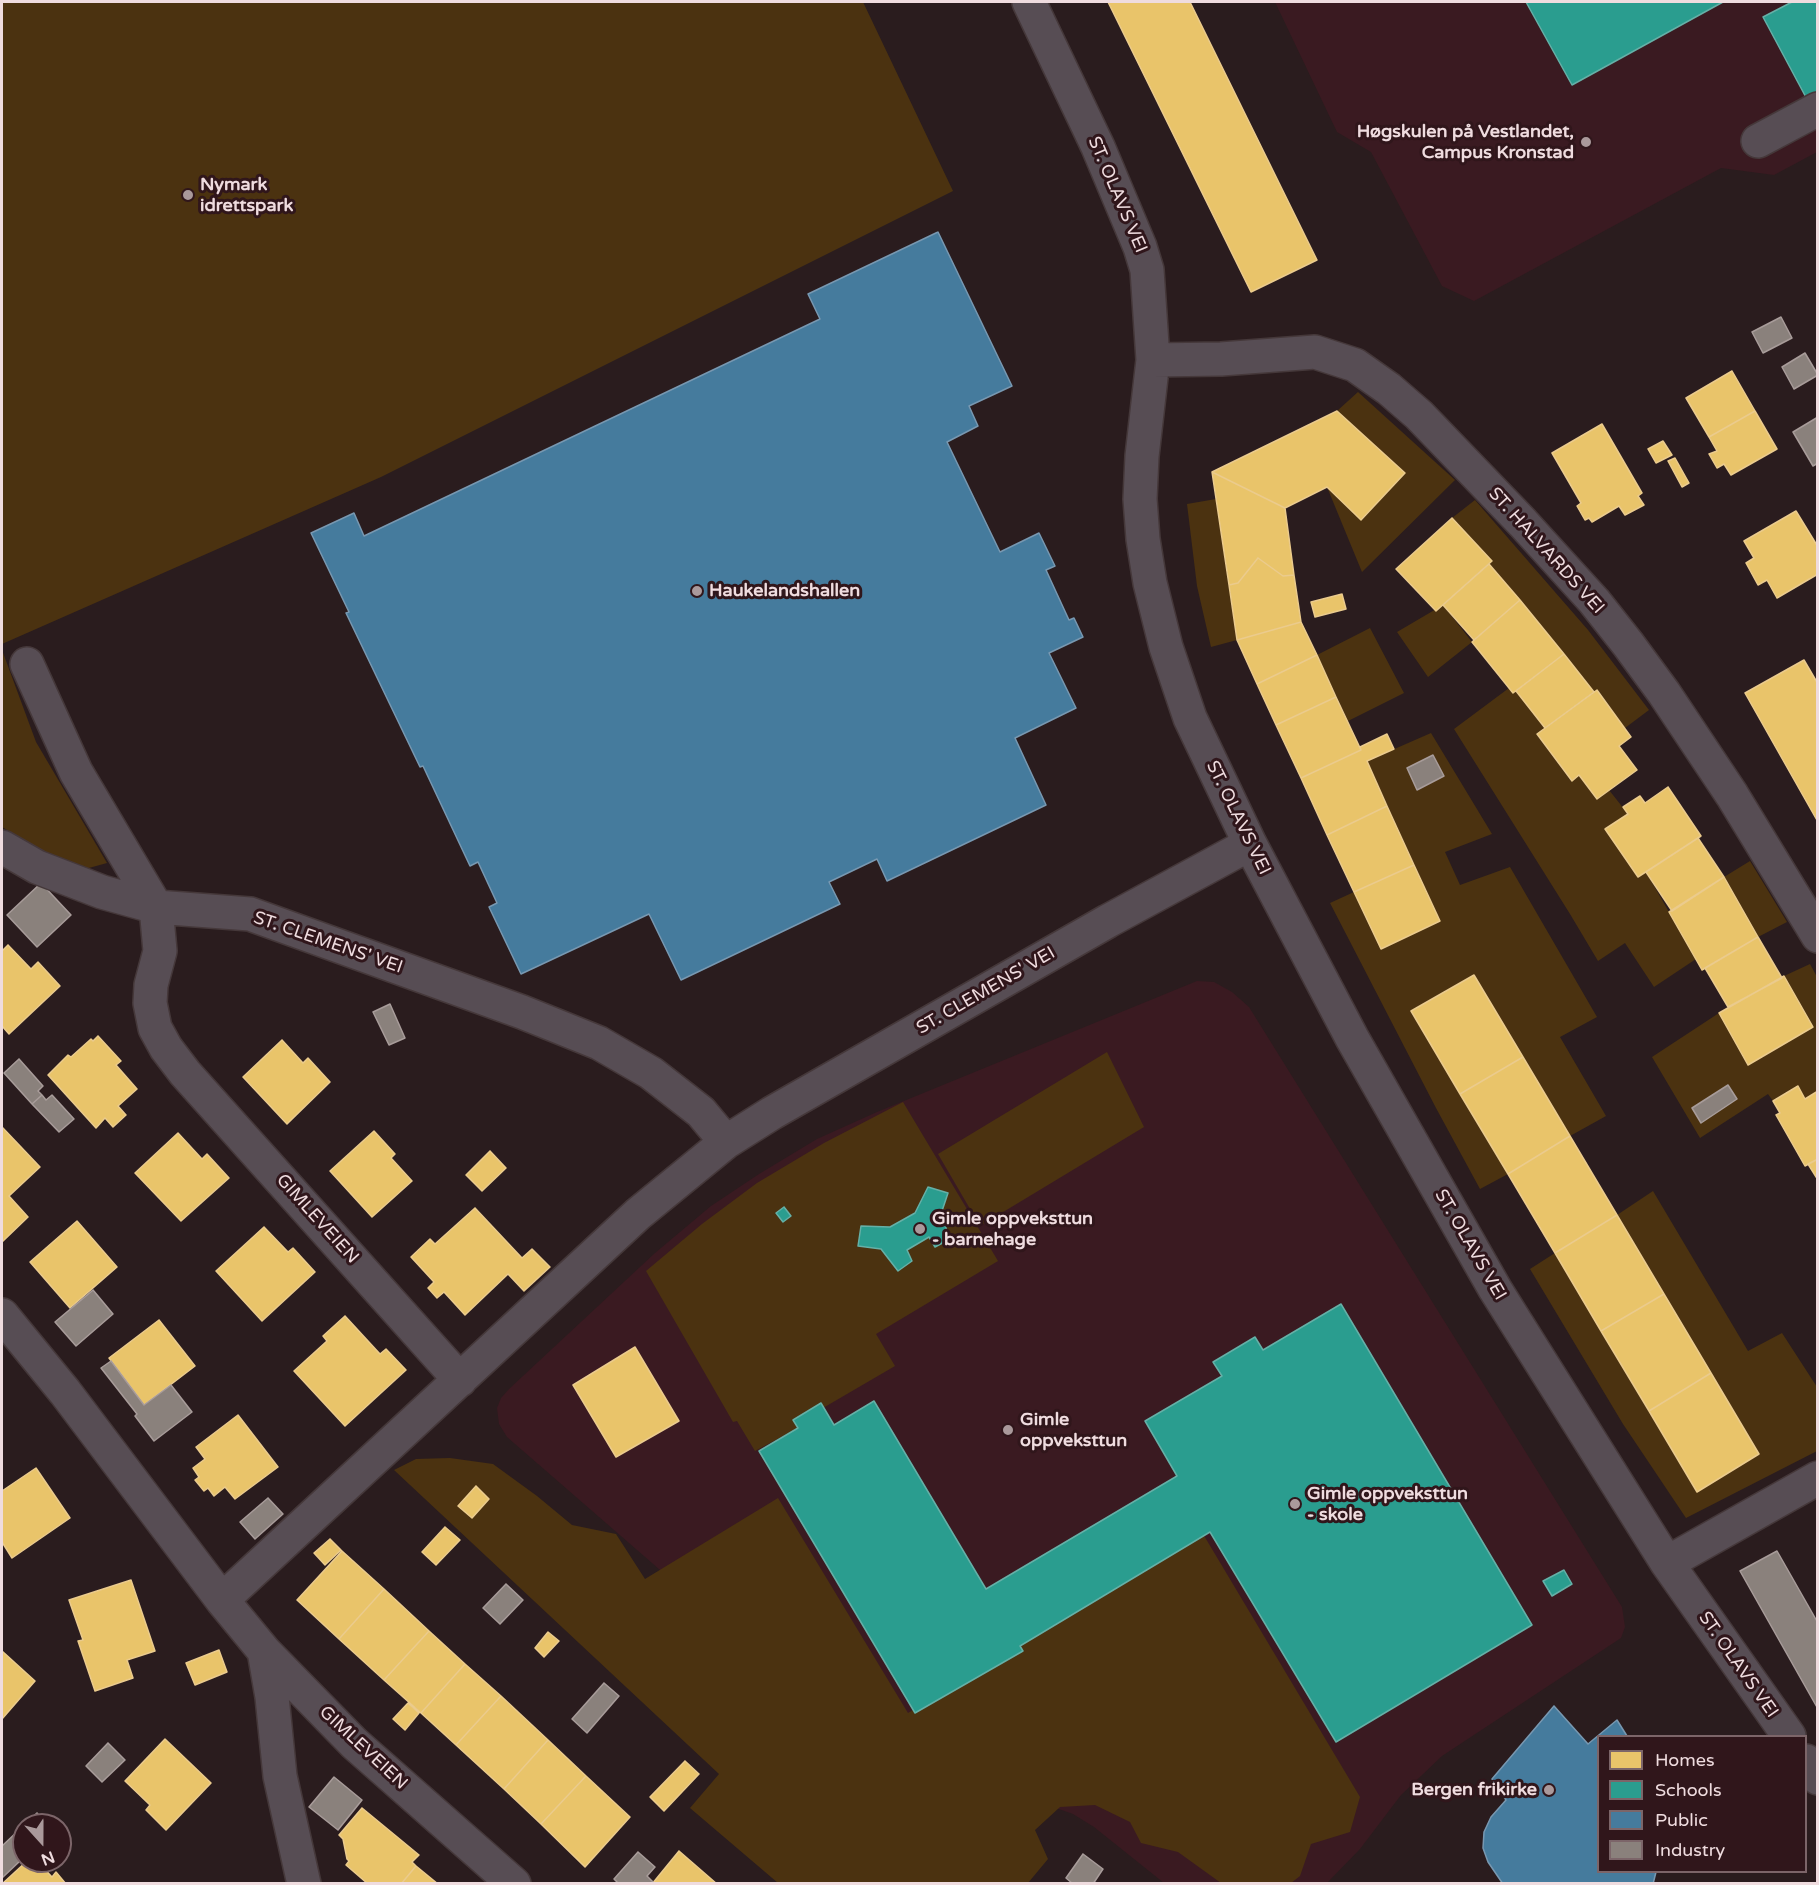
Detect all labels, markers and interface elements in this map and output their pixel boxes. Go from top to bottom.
place label: Høgskulen på Vestlandet, Campus Kronstad [1357,121,1574,164]
street label: ST. OLAVS VEI [1083,134,1151,256]
marker: Høgskulen på Vestlandet, Campus Kronstad [1579,135,1593,149]
place label: Nymark idrettspark [200,174,293,216]
marker: Nymark idrettspark [181,188,195,202]
street label: ST. HALVARDS VEI [1484,483,1608,619]
place label: Haukelandshallen [709,580,860,602]
marker: Haukelandshallen [690,584,704,598]
street label: ST. OLAVS VEI [1201,757,1275,879]
street label: ST. CLEMENS' VEI [251,907,405,979]
street label: ST. CLEMENS' VEI [913,943,1059,1039]
street label: GIMLEVEIEN [271,1170,363,1268]
street label: ST. OLAVS VEI [1430,1186,1510,1304]
place label: Gimle oppveksttun - barnehage [932,1208,1093,1250]
marker: Gimle oppveksttun - barnehage [913,1222,927,1236]
place label: Gimle oppveksttun [1020,1409,1127,1452]
marker: Gimle oppveksttun [1001,1423,1015,1437]
place label: Gimle oppveksttun - skole [1307,1483,1468,1526]
marker: Gimle oppveksttun - skole [1288,1497,1302,1511]
street label: ST. OLAVS VEI [1693,1608,1783,1722]
street label: GIMLEVEIEN [314,1702,412,1794]
legend [1597,1735,1807,1873]
text: Homes [1655,1749,1715,1771]
place label: Bergen frikirke [1411,1779,1537,1801]
text: Schools [1655,1779,1722,1801]
marker: Bergen frikirke [1542,1783,1556,1797]
text: Public [1655,1809,1708,1831]
north arrow [12,1813,72,1873]
text: Industry [1655,1839,1725,1861]
text: N [38,1846,57,1870]

